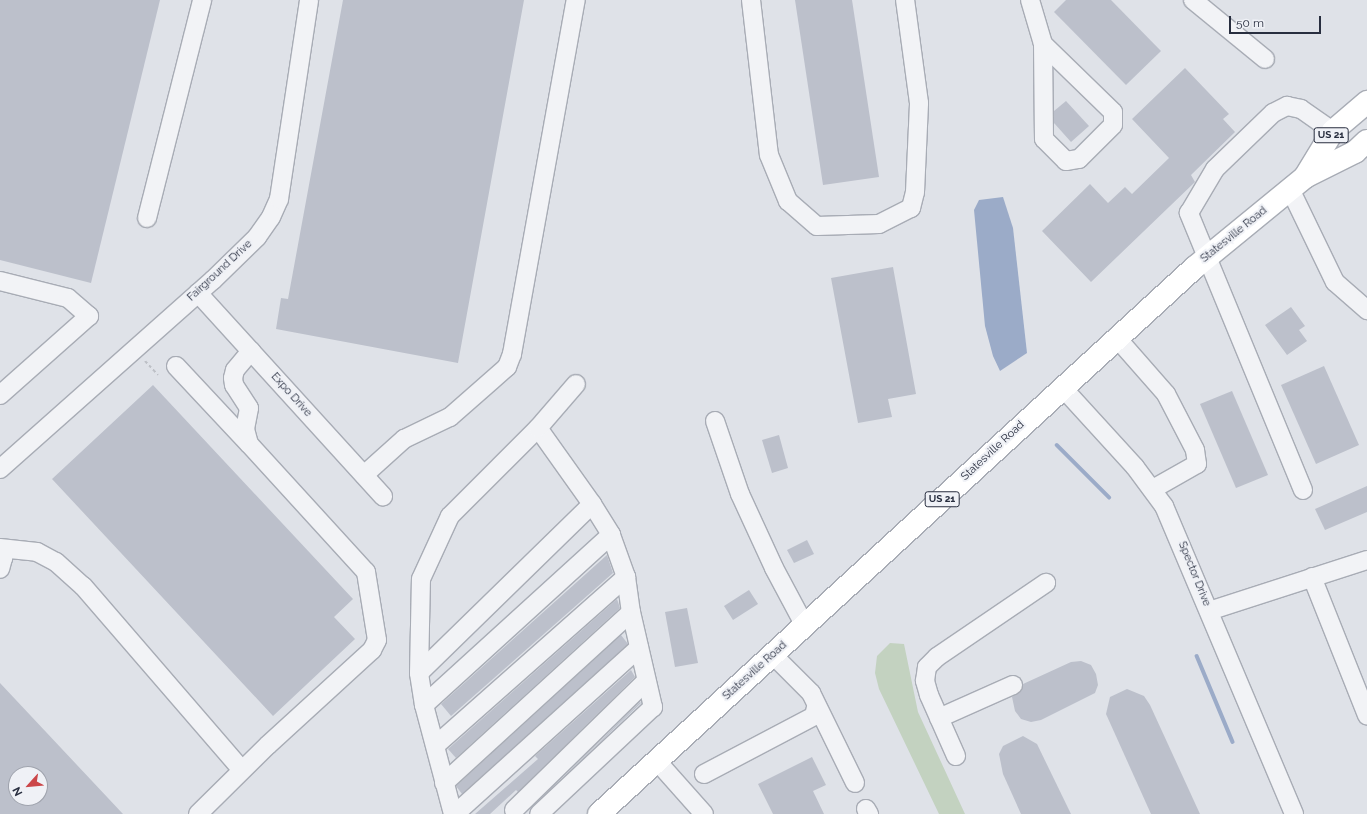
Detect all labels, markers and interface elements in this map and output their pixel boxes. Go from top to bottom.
scale bar [1231,8,1323,34]
text: 50 m [1236,16,1264,30]
road number: US 21 [1313,127,1349,143]
street label: Statesville Road [1198,204,1270,266]
street label: Fairground Drive [185,238,255,304]
street label: Expo Drive [268,370,314,420]
street label: Statesville Road [959,418,1027,484]
road number: US 21 [924,491,960,507]
street label: Spector Drive [1175,540,1213,608]
street label: Statesville Road [720,639,790,703]
north arrow [8,766,48,806]
text: N [10,785,25,798]

